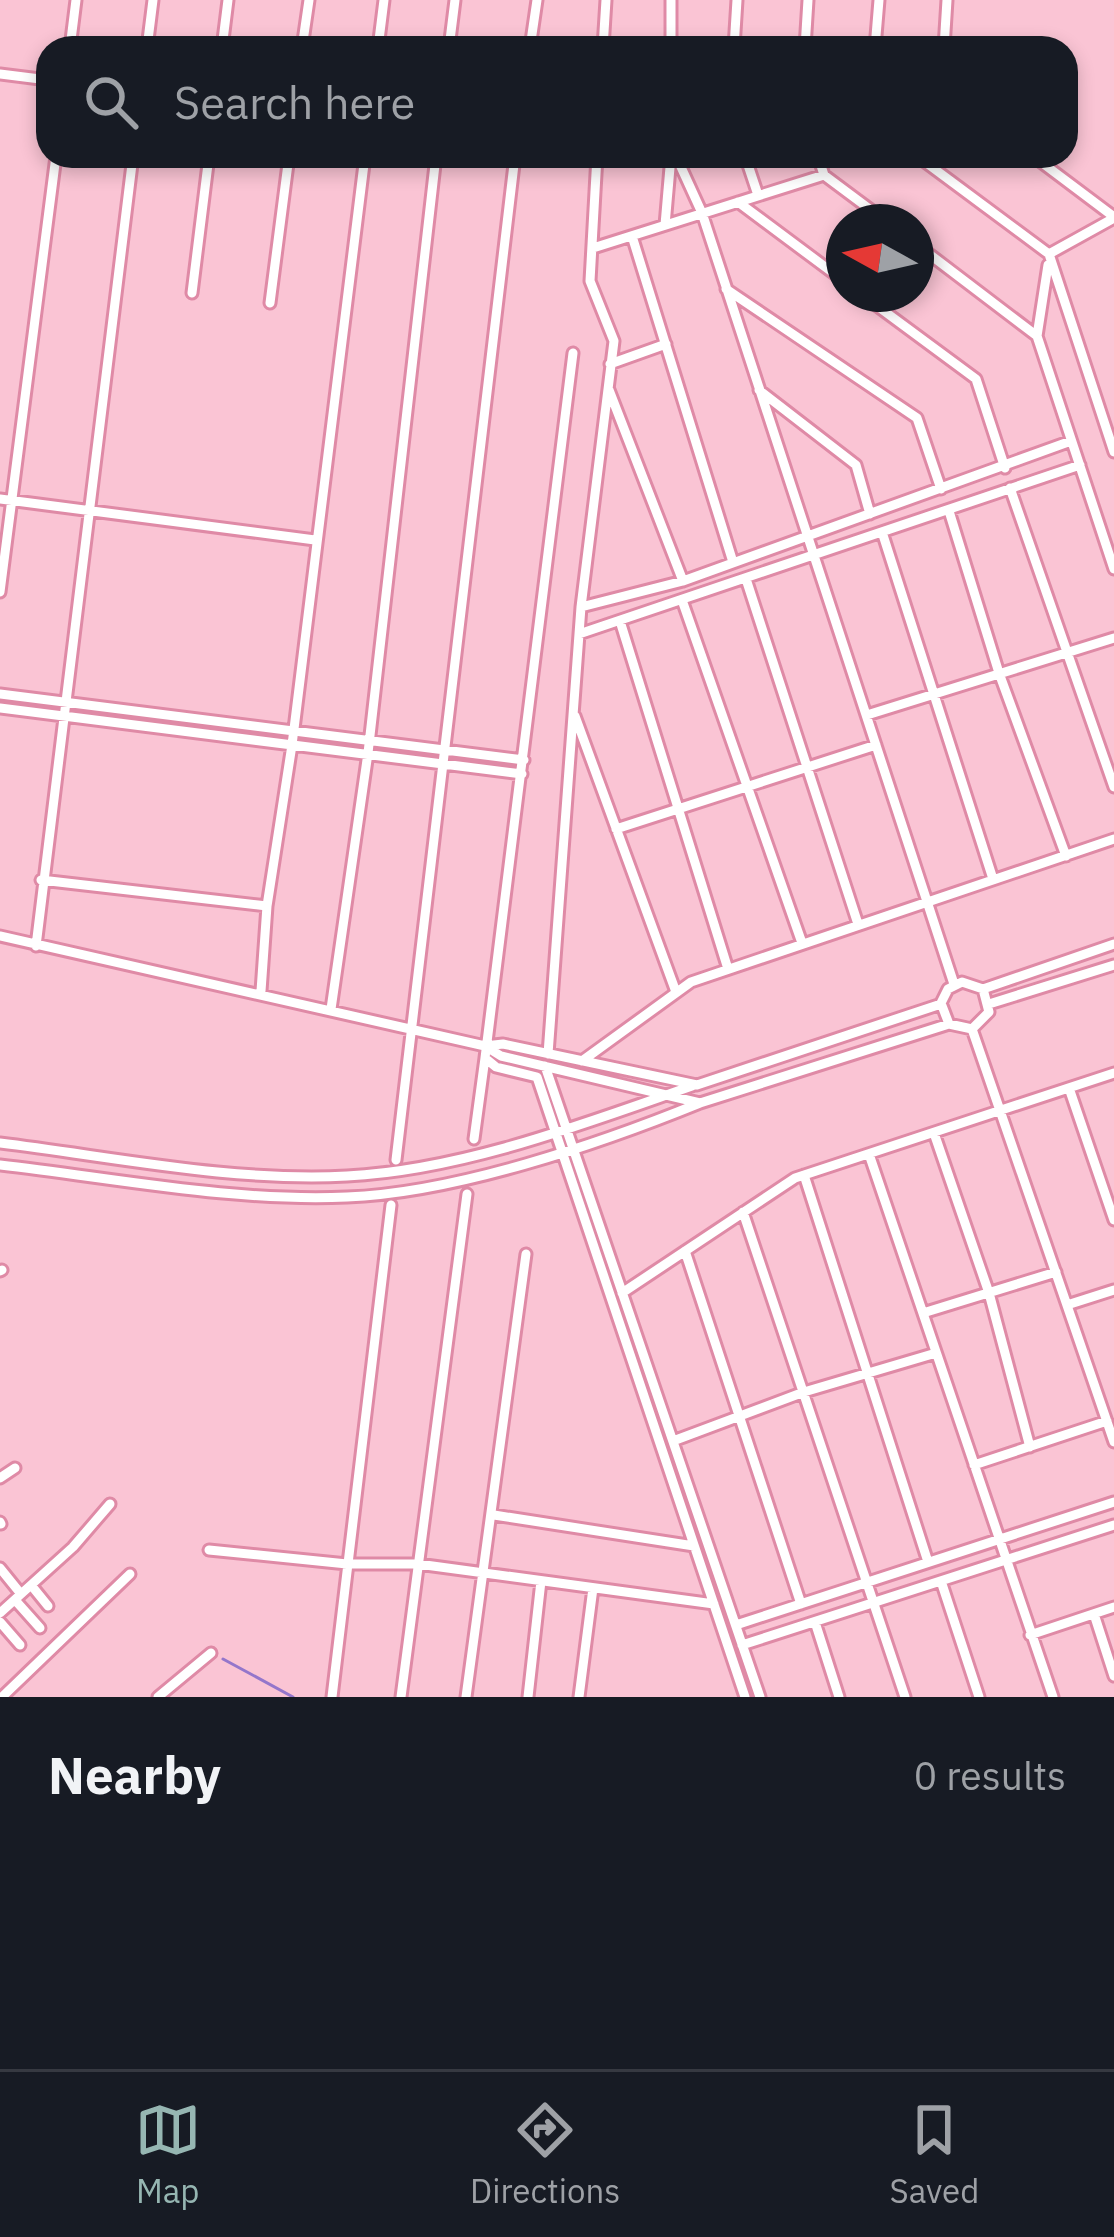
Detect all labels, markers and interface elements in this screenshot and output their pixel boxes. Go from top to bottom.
search box [36,36,1078,168]
icon: search [78,69,144,135]
text: Search here [174,73,415,131]
north arrow [826,204,934,312]
text: Nearby [48,1742,221,1808]
text: 0 results [914,1750,1066,1801]
tab: Map [135,2097,201,2212]
tab: Directions [470,2097,620,2212]
tab: Saved [890,2097,979,2212]

